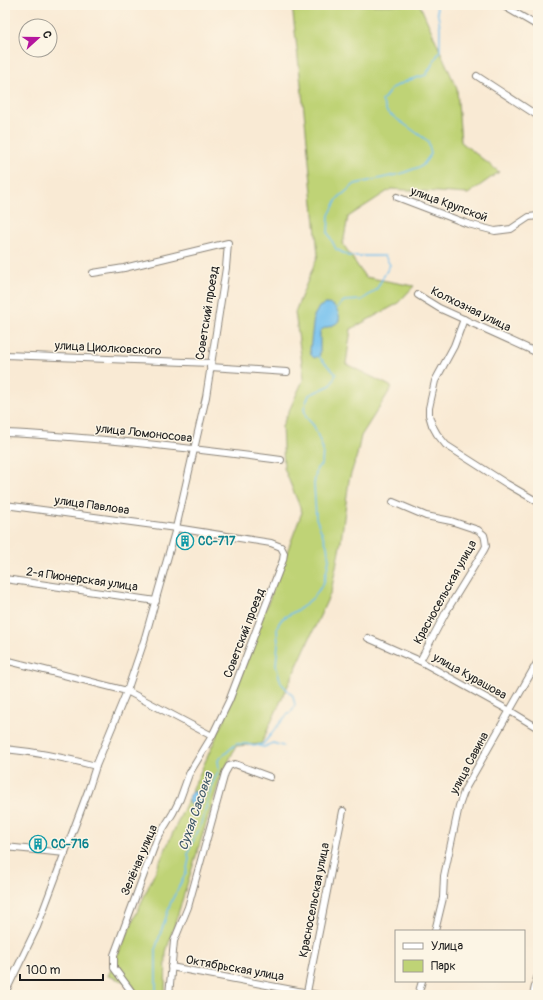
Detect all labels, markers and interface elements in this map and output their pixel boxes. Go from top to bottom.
north arrow [18,18,58,58]
text: С [40,29,54,40]
street label: улица Крупской [407,183,490,225]
street label: Советский проезд [193,264,222,361]
street label: Колхозная улица [428,284,514,336]
street label: улица Циолковского [53,338,162,359]
street label: улица Ломоносова [94,421,193,446]
street label: улица Павлова [53,493,131,518]
building icon: СС-717 [175,531,195,551]
place label: СС-717 [198,534,236,549]
street label: Красносельская улица [411,537,480,647]
street label: 2-я Пионерская улица [25,564,139,595]
street label: Советский проезд [220,586,269,680]
street label: улица Курашова [429,649,510,703]
street label: улица Савина [446,729,492,798]
water label: Сухая Сасовка [175,769,217,853]
street label: Зелёная улица [118,822,161,898]
building icon: СС-716 [28,834,48,854]
place label: СС-716 [51,837,89,852]
street label: Красносельская улица [296,841,333,959]
legend [395,930,525,982]
text: Улица [431,939,463,954]
street label: Октябрьская улица [185,952,286,985]
scale bar [20,956,103,982]
text: Парк [431,959,456,974]
text: 100 m [26,963,61,978]

